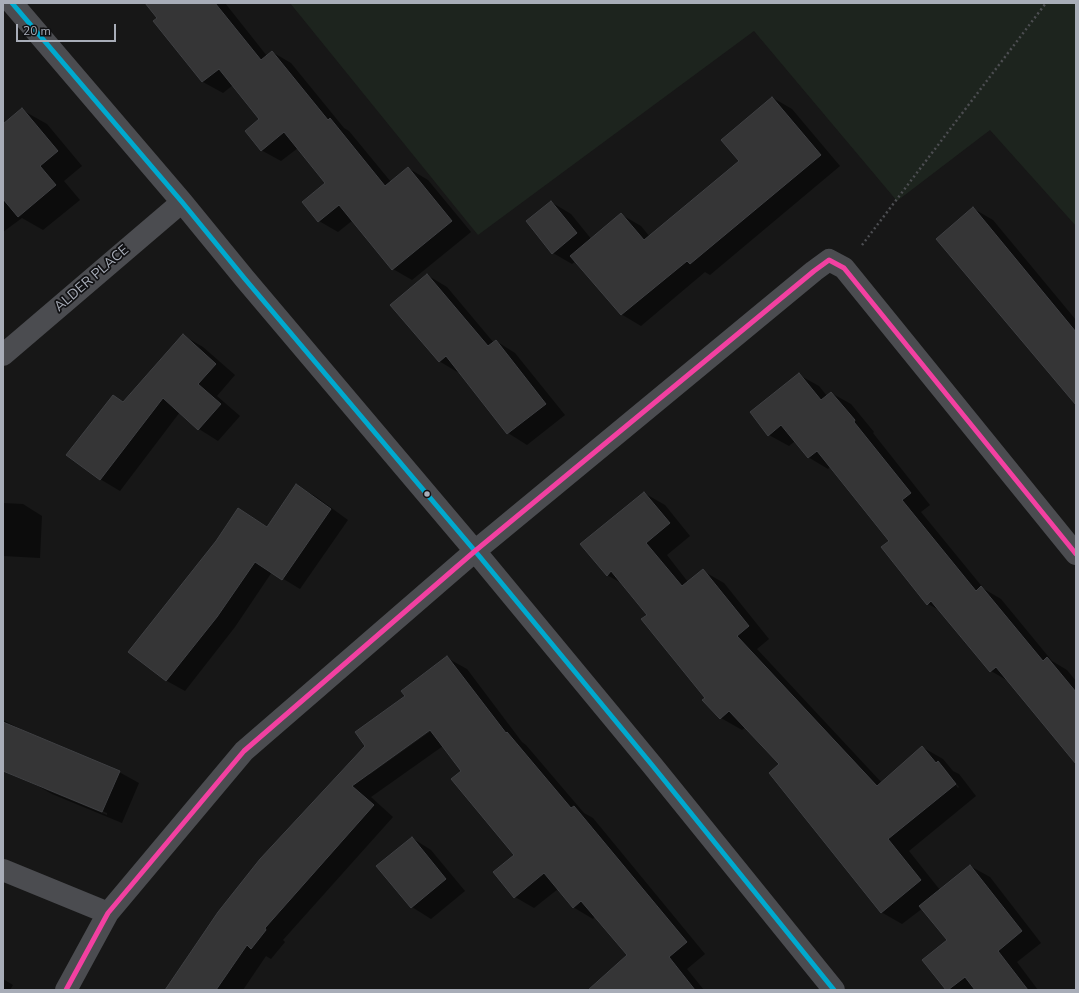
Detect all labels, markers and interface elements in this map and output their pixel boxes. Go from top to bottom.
scale bar [18,16,118,42]
text: 20 m [23,23,51,39]
street label: ALDER PLACE [51,242,133,316]
unlabelled marker [422,489,432,499]

